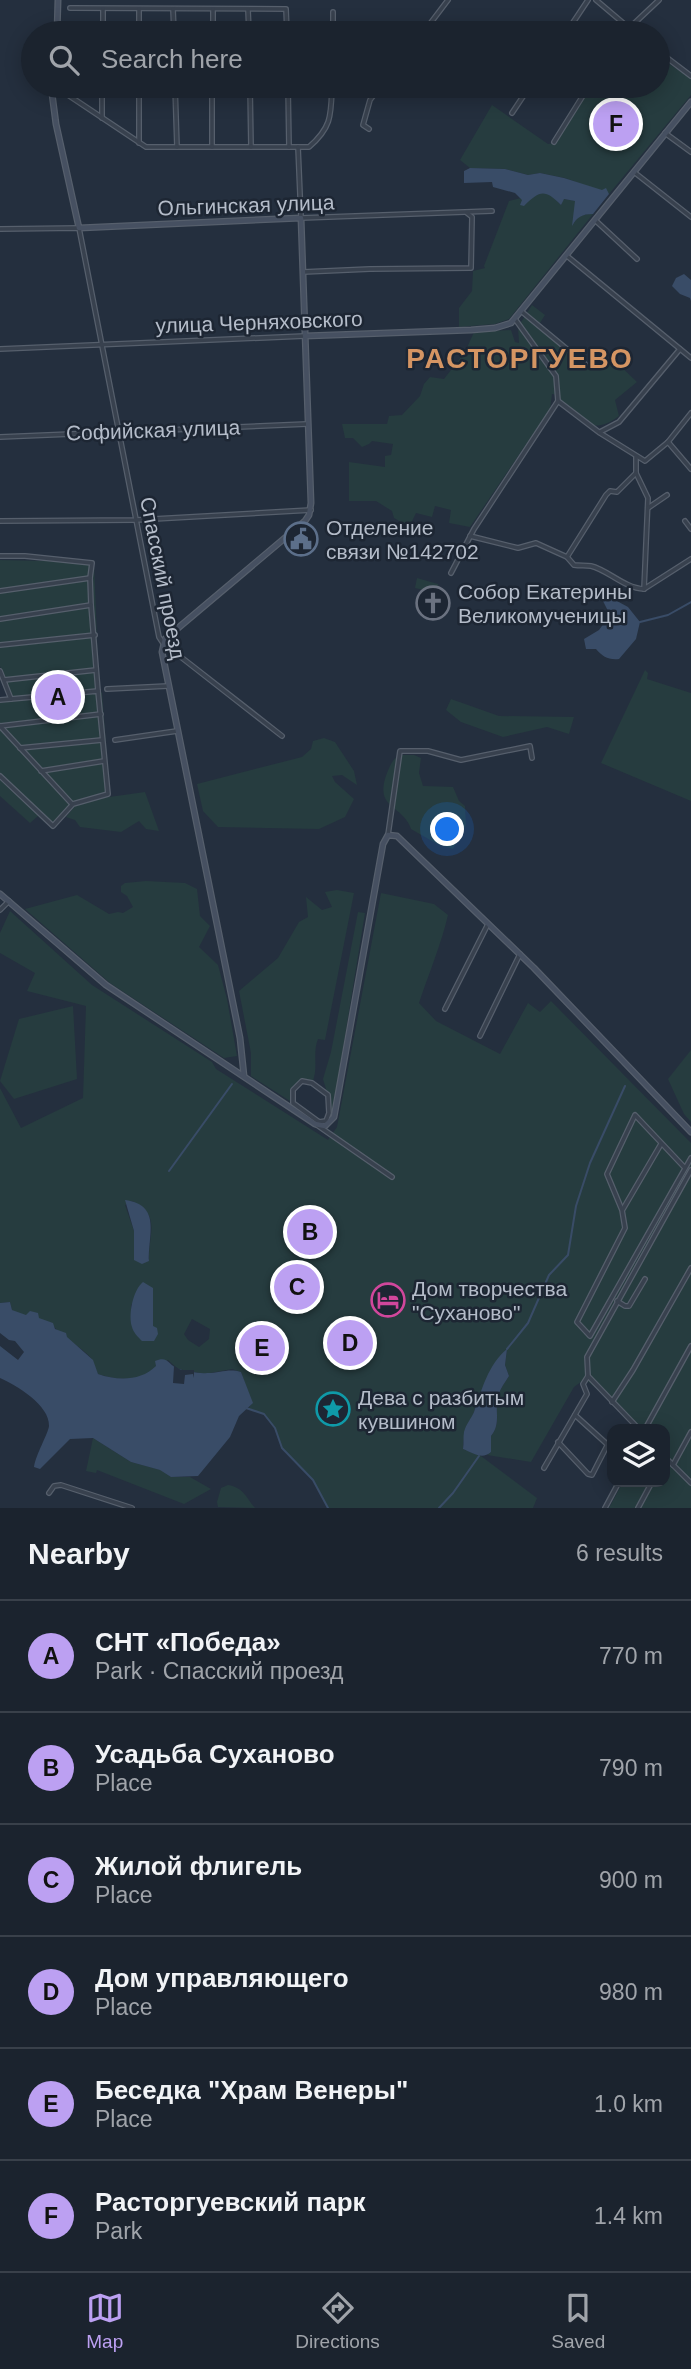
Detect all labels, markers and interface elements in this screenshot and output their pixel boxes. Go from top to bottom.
search box [21,21,670,98]
icon: search [45,41,83,79]
text: Search here [101,44,243,74]
pin: F [593,98,639,150]
street label: Ольгинская улица [157,190,335,220]
street label: улица Черняховского [155,307,363,337]
district label: РАСТОРГУЕВО [406,343,634,374]
street label: Софийская улица [65,415,241,445]
street label: Спасский проезд [136,495,190,661]
place label: Отделение связи №142702 [326,516,479,563]
public building icon: Отделение связи №142702 [282,520,320,558]
place label: Собор Екатерины Великомученицы [458,580,632,627]
church icon: Собор Екатерины Великомученицы [414,584,452,622]
pin: A [35,671,81,723]
your location [430,812,464,846]
pin: B [287,1206,333,1258]
pin: C [274,1261,320,1313]
place label: Дом творчества "Суханово" [412,1277,568,1324]
hotel icon: Дом творчества "Суханово" [369,1281,407,1319]
pin: D [327,1317,373,1369]
pin: E [239,1322,285,1374]
place label: Дева с разбитым кувшином [358,1386,524,1433]
place icon: Дева с разбитым кувшином [314,1390,352,1428]
map controls [607,1424,670,1487]
button: layers [607,1424,670,1487]
text: Nearby [28,1537,130,1570]
text: 6 results [576,1540,663,1566]
text: СНТ «Победа» [95,1627,281,1657]
text: A [43,1643,59,1669]
text: 770 m [599,1643,663,1669]
text: Park · Спасский проезд [95,1658,344,1684]
text: Усадьба Суханово [95,1739,335,1769]
text: B [43,1755,59,1781]
text: 790 m [599,1755,663,1781]
text: Place [95,1770,153,1796]
text: Жилой флигель [95,1851,302,1881]
text: C [43,1867,59,1893]
text: 900 m [599,1867,663,1893]
text: Place [95,1882,153,1908]
text: Дом управляющего [95,1963,349,1993]
text: D [43,1979,59,2005]
text: 980 m [599,1979,663,2005]
text: Place [95,1994,153,2020]
text: Беседка "Храм Венеры" [95,2075,408,2105]
text: E [43,2091,59,2117]
text: 1.0 km [594,2091,663,2117]
text: Place [95,2106,153,2132]
text: Расторгуевский парк [95,2187,366,2217]
text: F [44,2203,58,2229]
text: 1.4 km [594,2203,663,2229]
text: Park [95,2218,142,2244]
tab: Map [86,2289,124,2353]
tab: Directions [295,2289,380,2353]
tab: Saved [551,2289,605,2353]

